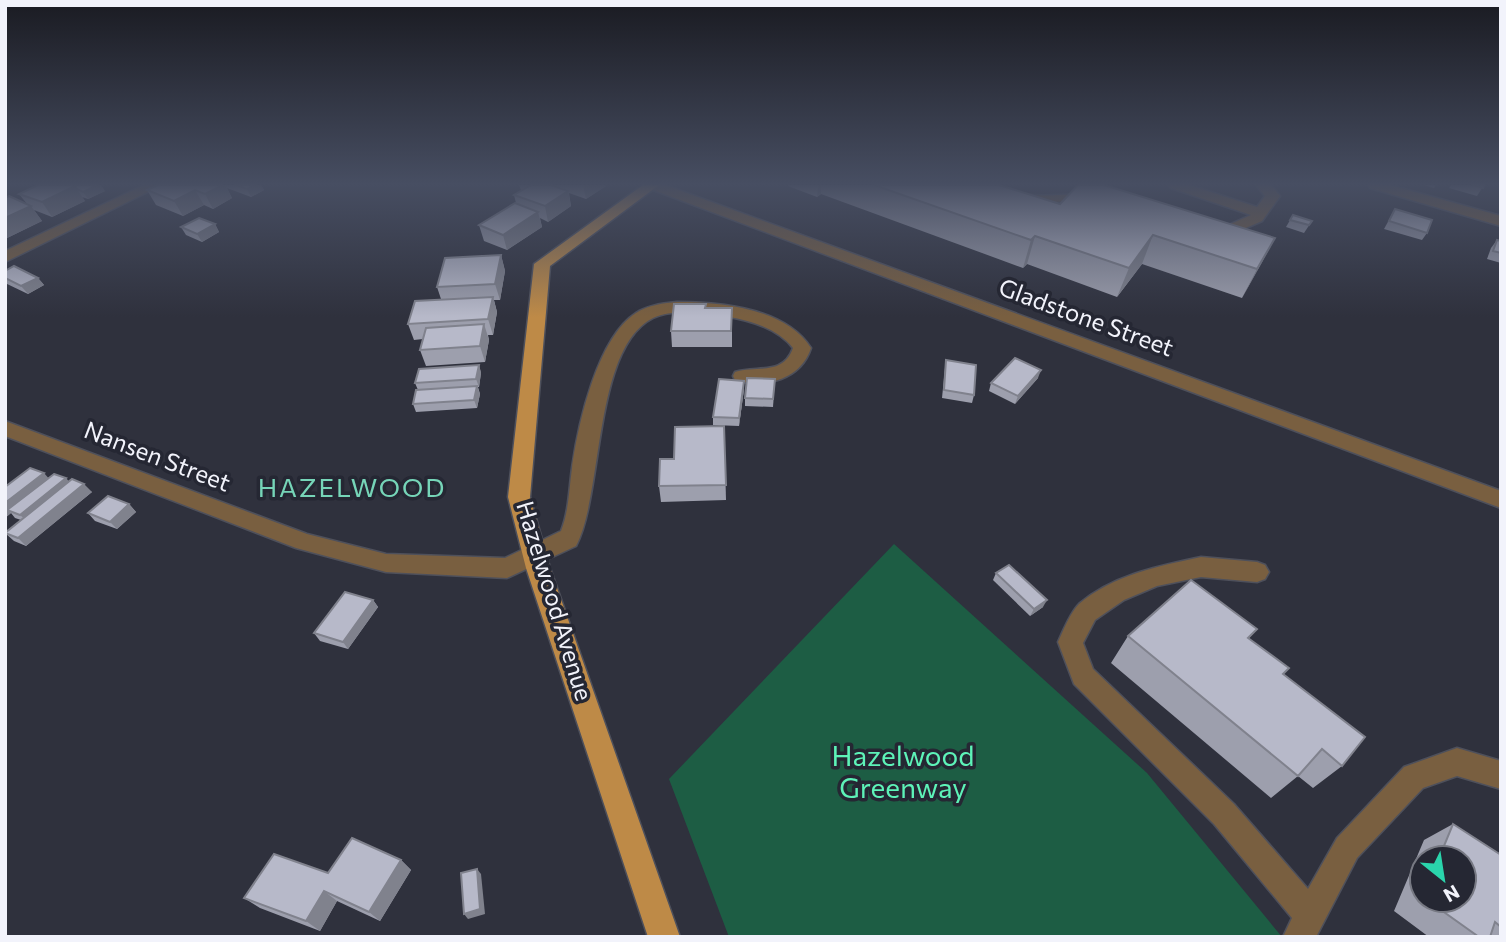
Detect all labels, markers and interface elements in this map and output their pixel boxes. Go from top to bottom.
street label: Gladstone Street [995,272,1178,362]
street label: Nansen Street [80,414,235,497]
district label: HAZELWOOD [258,471,446,502]
street label: Hazelwood Avenue [511,497,600,704]
park label: Hazelwood Greenway [832,738,974,804]
north arrow [1408,844,1478,914]
text: N [1440,881,1464,908]

